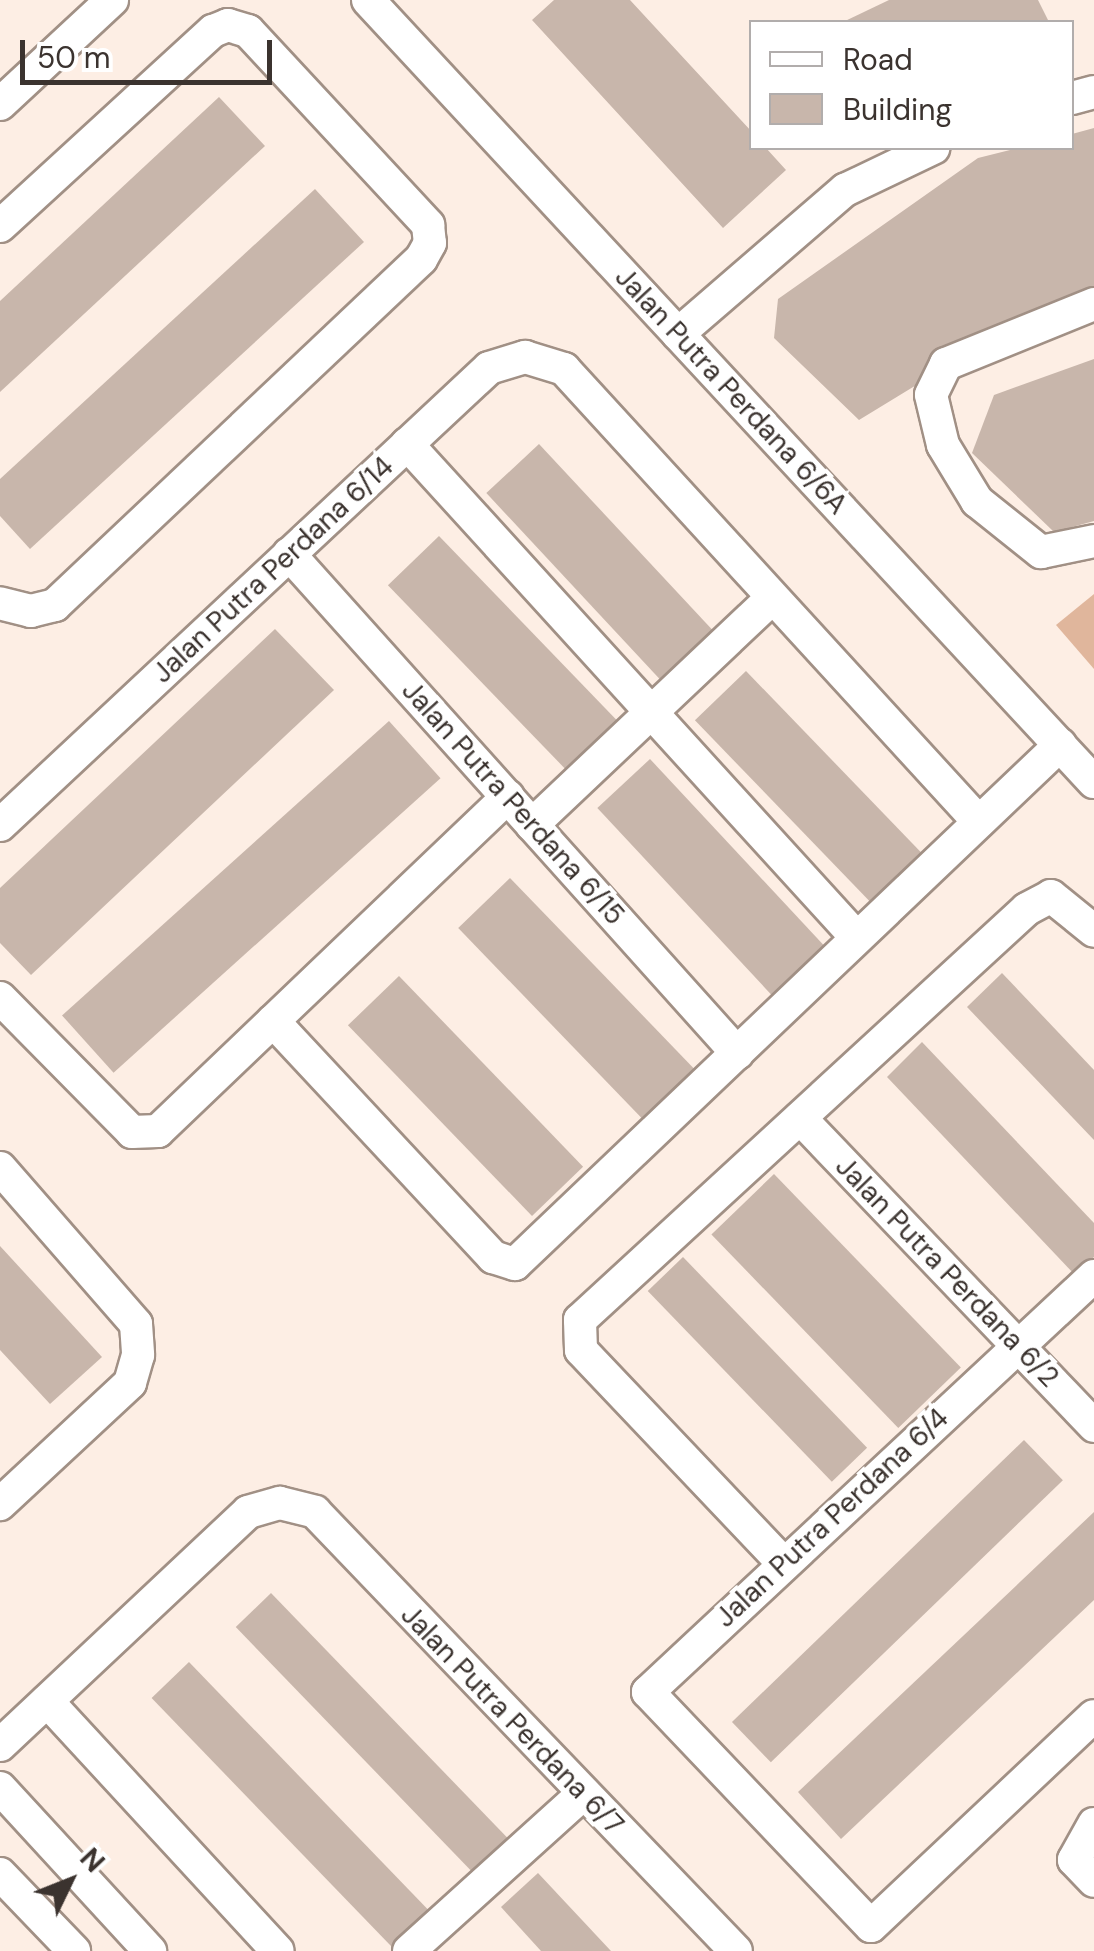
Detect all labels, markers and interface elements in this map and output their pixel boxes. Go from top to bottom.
scale bar [25,20,278,82]
legend [749,20,1074,150]
text: 50 m [37,38,111,77]
text: Road [843,40,913,79]
text: Building [843,90,952,129]
street label: Jalan Putra Perdana 6/6A [608,261,854,521]
street label: Jalan Putra Perdana 6/14 [146,450,400,690]
street label: Jalan Putra Perdana 6/15 [395,674,631,932]
street label: Jalan Putra Perdana 6/2 [828,1150,1066,1394]
street label: Jalan Putra Perdana 6/4 [709,1401,955,1635]
street label: Jalan Putra Perdana 6/7 [394,1598,630,1842]
north arrow [20,1831,120,1931]
text: N [72,1840,113,1880]

